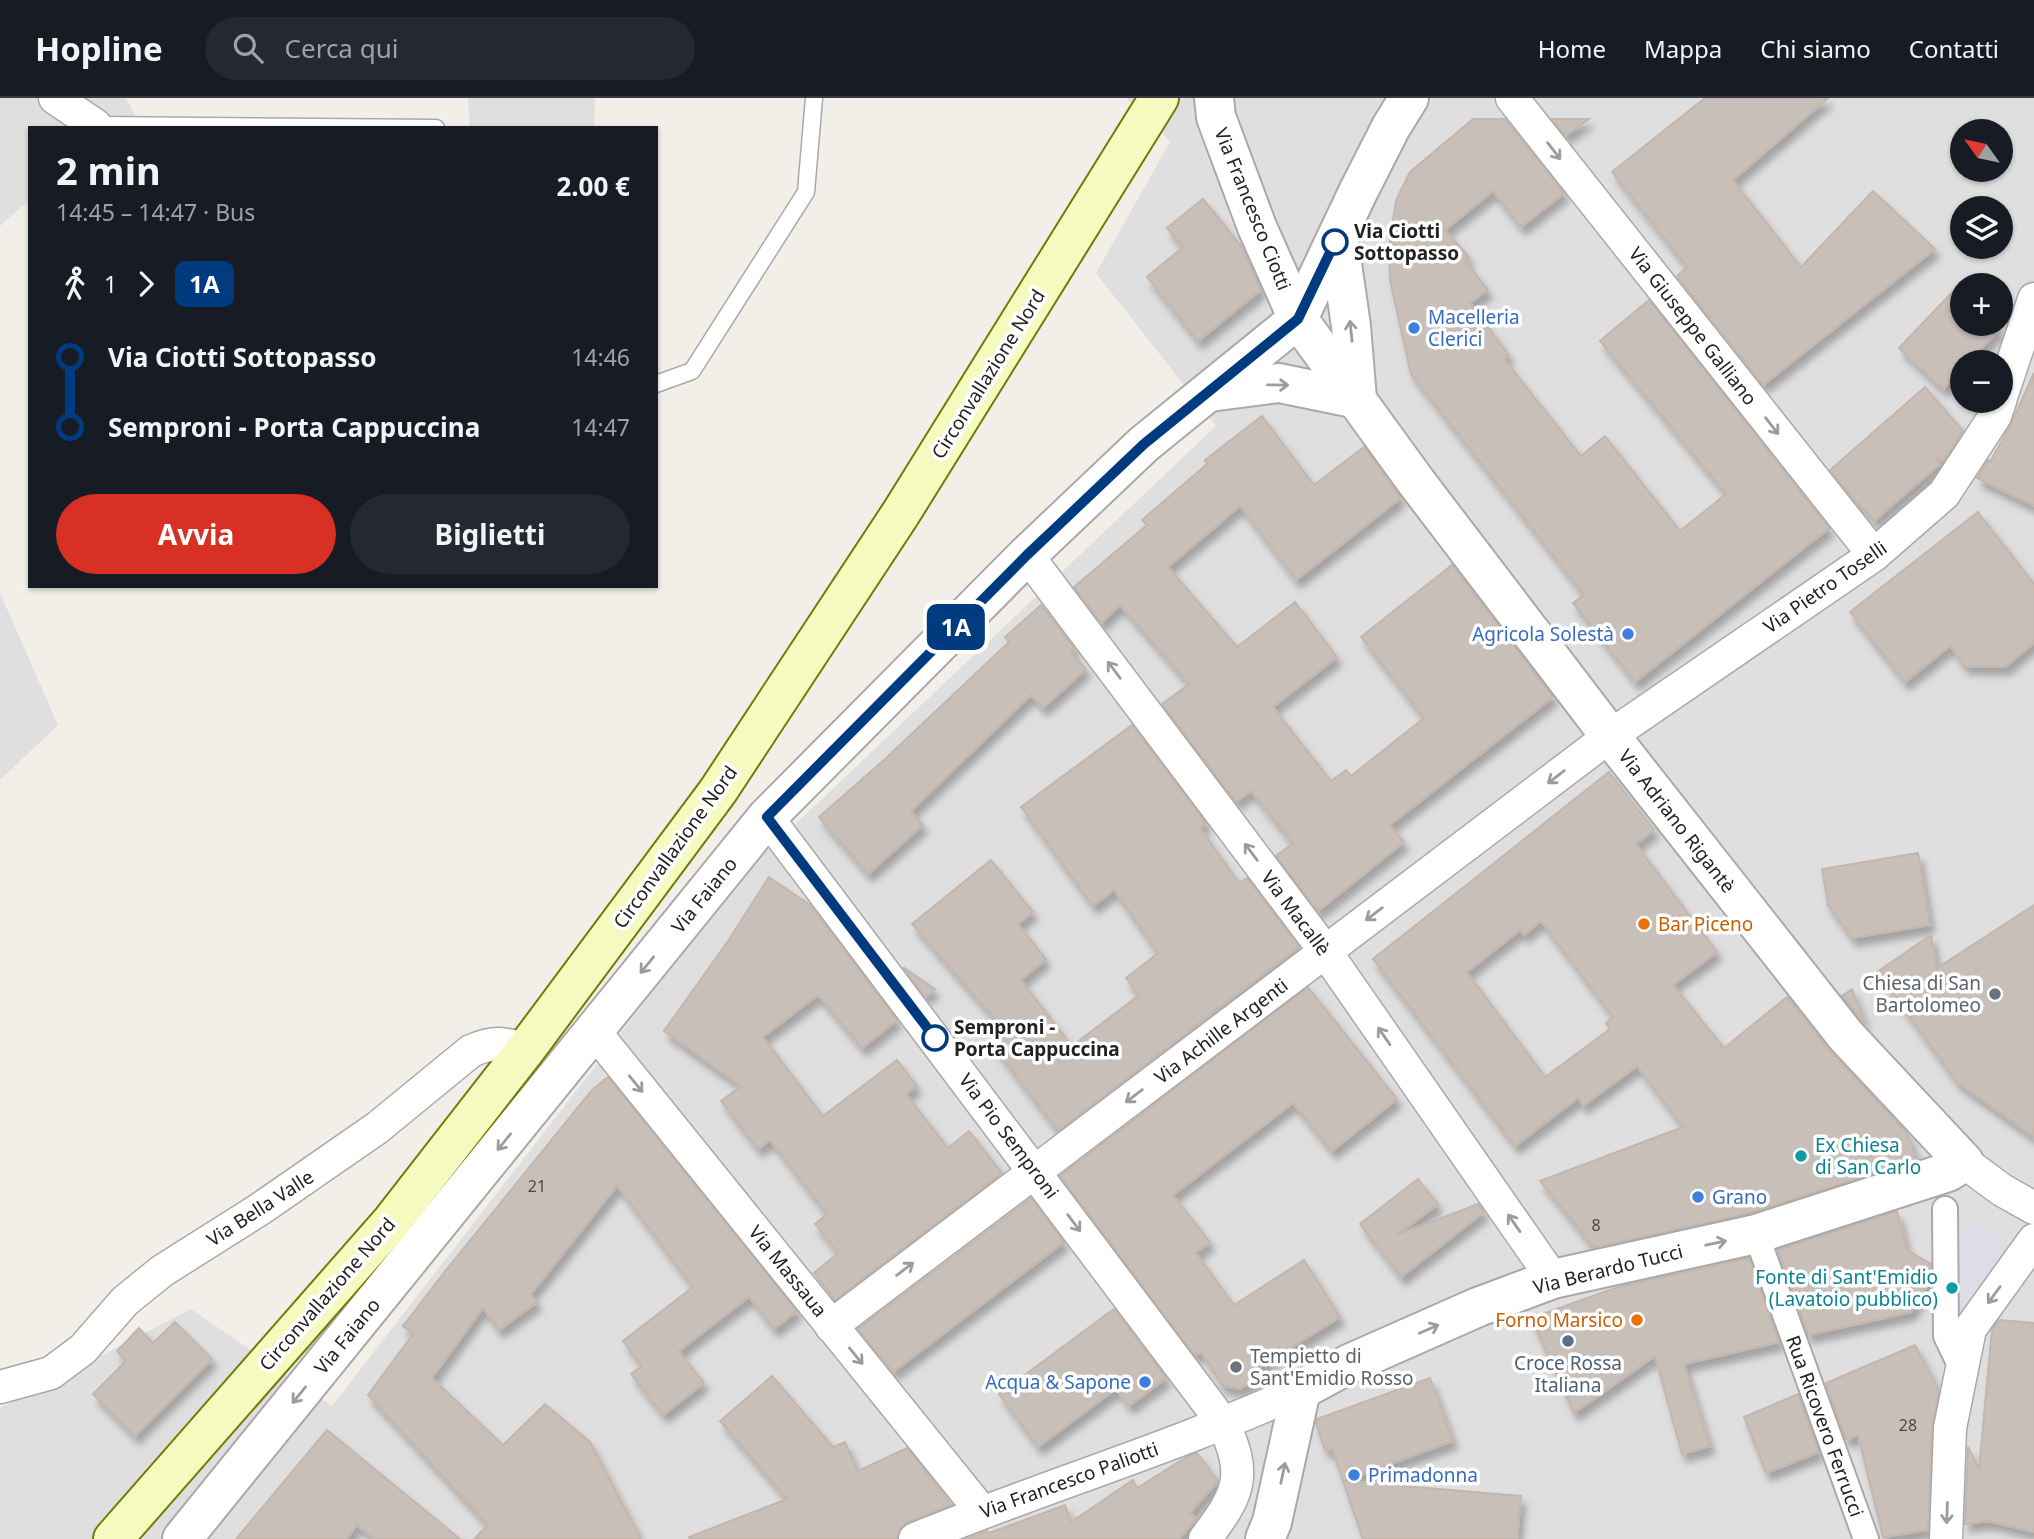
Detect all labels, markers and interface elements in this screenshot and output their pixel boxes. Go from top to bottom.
search box [205,17,695,80]
text: Hopline [35,26,163,71]
icon: search [229,29,267,67]
text: Cerca qui [285,30,398,66]
text: Home [1538,32,1606,65]
text: Mappa [1644,32,1722,65]
text: Chi siamo [1760,32,1871,65]
text: Contatti [1909,32,1999,65]
north arrow [1950,119,2012,182]
map controls [1950,119,2013,413]
street label: Via Francesco Ciotti [1209,124,1297,294]
one-way arrow [1547,142,1562,160]
text: 2 min [56,144,161,196]
text: 2.00 € [556,168,630,204]
text: 14:45 – 14:47 · Bus [56,196,255,228]
button: layers [1950,196,2013,259]
place label: Via Ciotti Sottopasso [1354,218,1459,266]
marker: Via Ciotti Sottopasso [1322,229,1348,255]
street label: Via Giuseppe Galliano [1623,241,1763,411]
icon: walk [56,265,94,303]
icon: forward [127,265,165,303]
text: 1A [189,267,220,300]
text: 1 [104,268,117,300]
button: + [1950,273,2013,336]
street label: Circonvallazione Nord [925,284,1051,464]
place label: Macelleria Clerici [1428,304,1520,352]
one-way arrow [1344,320,1357,343]
marker: Macelleria Clerici [1406,320,1422,336]
text: Via Ciotti Sottopasso [108,339,377,375]
text: 14:46 [571,341,630,373]
button: − [1950,350,2013,413]
one-way arrow [1266,379,1289,392]
text: Semproni - Porta Cappuccina [108,409,480,445]
text: 14:47 [571,411,630,443]
one-way arrow [1764,416,1779,434]
button: Avvia [56,494,336,574]
button: Biglietti [350,494,630,574]
street label: Via Pietro Toselli [1758,535,1892,639]
line badge: 1A [925,604,988,650]
text: 1A [941,610,971,643]
place label: Agricola Solestà [1472,621,1614,647]
marker: Agricola Solestà [1620,626,1636,642]
one-way arrow [1107,661,1121,680]
street label: Via Adriano Rigantè [1613,744,1741,898]
street label: Circonvallazione Nord [607,760,743,934]
one-way arrow [1546,769,1565,784]
one-way arrow [1243,843,1258,862]
street label: Via Faiano [665,851,743,939]
street label: Via Macallè [1255,865,1337,961]
one-way arrow [1365,907,1384,922]
place label: Bar Piceno [1658,911,1753,937]
marker: Bar Piceno [1636,916,1652,932]
one-way arrow [639,956,655,974]
place label: Chiesa di San Bartolomeo [1863,970,1981,1018]
street label: Via Achille Argenti [1149,972,1293,1090]
marker: Chiesa di San Bartolomeo [1987,986,2003,1002]
place label: Semproni - Porta Cappuccina [954,1014,1120,1062]
marker: Semproni - Porta Cappuccina [922,1025,948,1051]
one-way arrow [1377,1027,1391,1046]
street label: Via Pio Semproni [953,1068,1065,1204]
one-way arrow [629,1074,644,1093]
one-way arrow [1125,1089,1144,1103]
one-way arrow [496,1132,511,1150]
place label: Ex Chiesa di San Carlo [1815,1132,1921,1180]
marker: Ex Chiesa di San Carlo [1793,1148,1809,1164]
street label: Via Bella Valle [202,1164,318,1252]
house number: 21 [528,1175,546,1197]
place label: Grano [1712,1184,1767,1210]
marker: Grano [1690,1189,1706,1205]
street label: Circonvallazione Nord [253,1212,401,1376]
one-way arrow [1067,1213,1082,1232]
one-way arrow [1507,1214,1521,1233]
house number: 8 [1591,1214,1601,1236]
street label: Via Massaua [743,1220,833,1322]
one-way arrow [1704,1236,1727,1249]
street label: Via Berardo Tucci [1531,1238,1685,1300]
one-way arrow [895,1262,914,1277]
place label: Fonte di Sant'Emidio (Lavatoio pubblico) [1755,1264,1938,1312]
marker: Fonte di Sant'Emidio (Lavatoio pubblico) [1944,1280,1960,1296]
one-way arrow [1987,1285,2001,1304]
street label: Via Faiano [308,1292,386,1380]
place label: Forno Marsico [1495,1307,1623,1333]
marker: Forno Marsico [1629,1312,1645,1328]
one-way arrow [1417,1322,1439,1335]
street label: Rua Ricovero Ferrucci [1780,1332,1870,1520]
marker: Croce Rossa Italiana [1560,1333,1576,1349]
place label: Tempietto di Sant'Emidio Rosso [1250,1343,1414,1391]
one-way arrow [849,1347,864,1365]
place label: Croce Rossa Italiana [1514,1350,1622,1398]
marker: Tempietto di Sant'Emidio Rosso [1228,1359,1244,1375]
place label: Acqua & Sapone [985,1369,1131,1395]
marker: Acqua & Sapone [1137,1374,1153,1390]
one-way arrow [291,1385,307,1403]
house number: 28 [1899,1414,1917,1436]
street label: Via Francesco Paliotti [976,1436,1162,1524]
one-way arrow [1276,1462,1290,1485]
place label: Primadonna [1368,1462,1478,1488]
marker: Primadonna [1346,1467,1362,1483]
one-way arrow [1940,1501,1953,1524]

